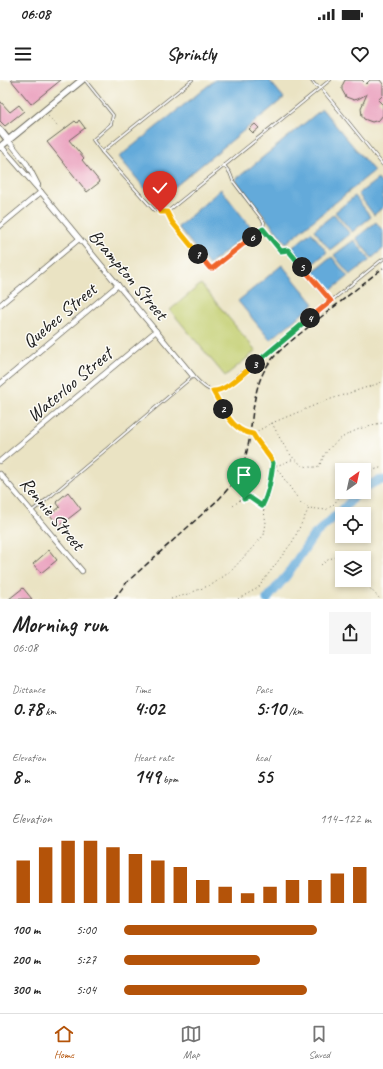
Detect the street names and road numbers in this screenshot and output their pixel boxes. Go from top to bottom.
street label: Brampton Street [83,224,174,326]
street label: Quebec Street [18,277,103,354]
street label: Waterloo Street [22,340,119,427]
street label: Rennie Street [15,472,91,557]

